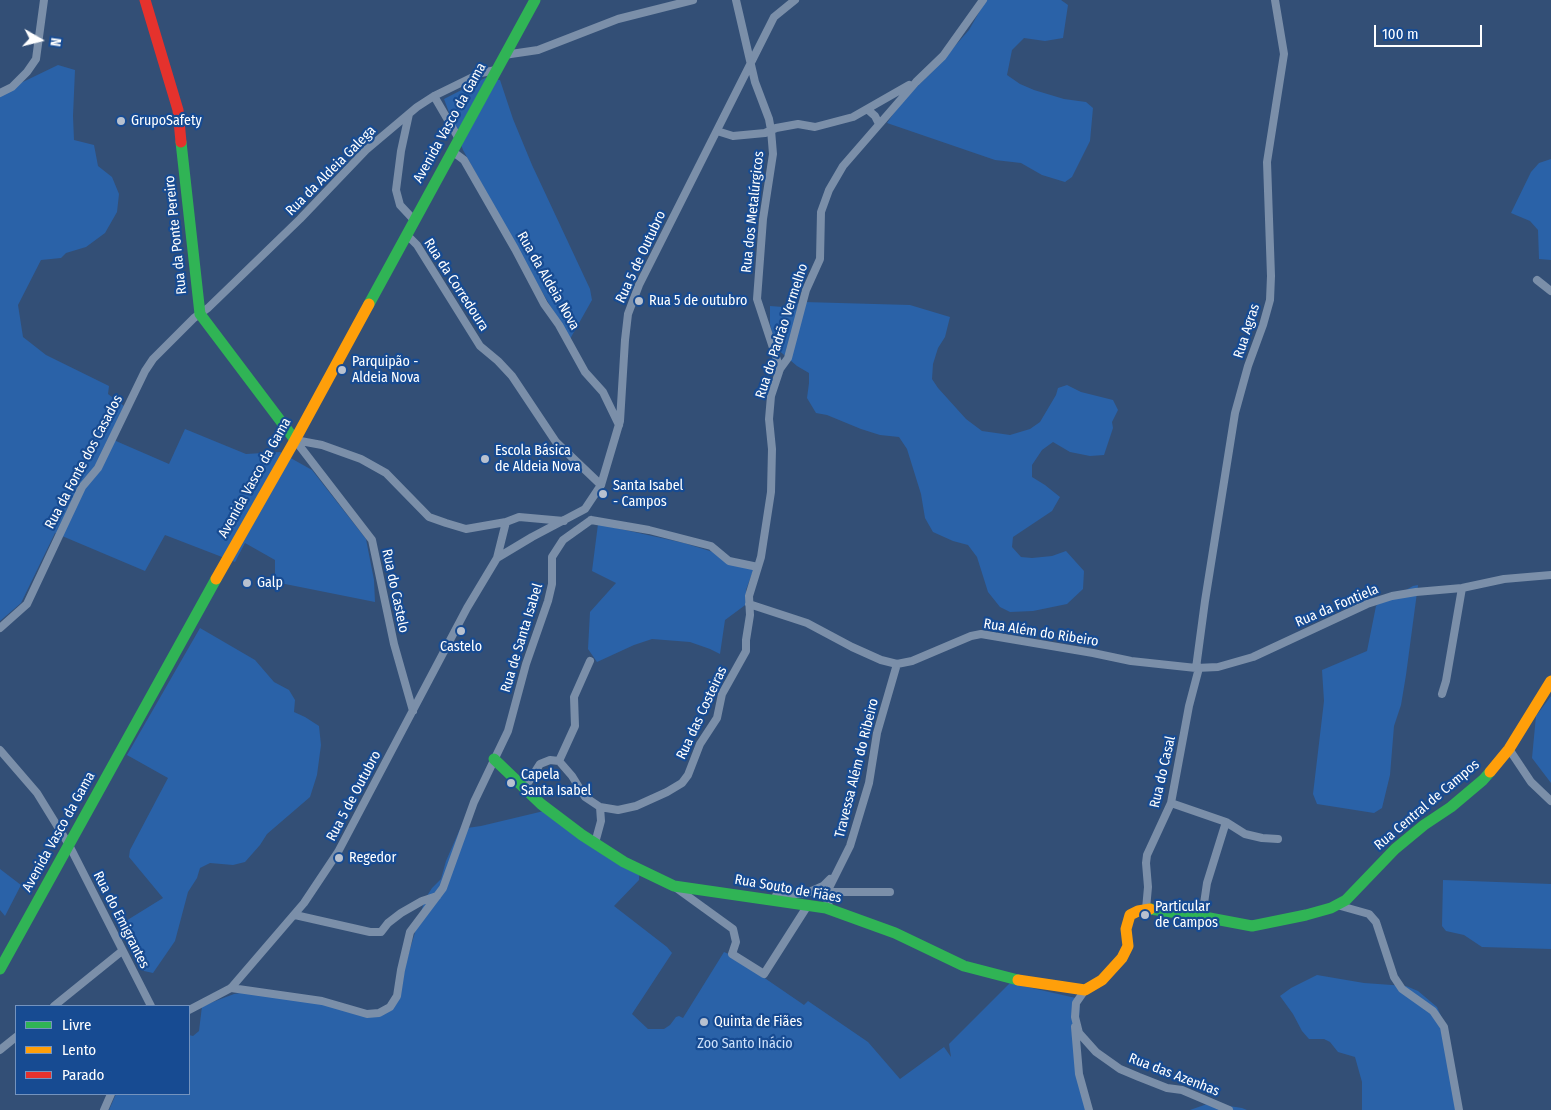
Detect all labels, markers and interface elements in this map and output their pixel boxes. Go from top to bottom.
north arrow [15,15,65,65]
scale bar [1376,15,1484,47]
text: 100 m [1382,25,1419,43]
text: N [46,37,64,47]
street label: Avenida Vasco da Gama [410,60,490,186]
place label: GrupoSafety [131,113,202,129]
marker: GrupoSafety [115,115,127,127]
street label: Rua da Aldeia Galega [283,123,379,219]
street label: Rua dos Metalúrgicos [738,150,768,274]
street label: Rua da Ponte Pereiro [161,175,191,295]
street label: Rua 5 de Outubro [612,208,670,306]
street label: Rua da Aldeia Nova [513,229,583,333]
street label: Rua da Corredoura [420,236,492,334]
street label: Rua do Padrão Vermelho [752,261,812,401]
place label: Rua 5 de outubro [649,293,747,309]
marker: Rua 5 de outubro [633,295,645,307]
street label: Rua Agras [1230,302,1264,360]
place label: Parquipão - Aldeia Nova [352,354,420,387]
marker: Parquipão - Aldeia Nova [336,364,348,376]
street label: Rua da Fonte dos Casados [42,392,126,532]
street label: Avenida Vasco da Gama [215,415,295,541]
place label: Escola Básica de Aldeia Nova [495,443,580,476]
marker: Escola Básica de Aldeia Nova [479,453,491,465]
place label: Santa Isabel - Campos [613,478,683,511]
marker: Santa Isabel - Campos [597,488,609,500]
street label: Rua do Castelo [378,548,412,634]
place label: Galp [257,575,283,591]
marker: Galp [241,577,253,589]
street label: Rua de Santa Isabel [497,581,547,695]
street label: Rua da Fontiela [1293,581,1381,631]
street label: Rua Além do Ribeiro [982,616,1100,650]
marker: Castelo [455,625,467,637]
place label: Castelo [440,639,482,655]
street label: Rua das Costeiras [673,664,731,762]
street label: Travessa Além do Ribeiro [832,697,882,839]
street label: Rua do Casal [1147,734,1179,810]
street label: Rua 5 de Outubro [323,748,385,844]
street label: Rua Central de Campos [1371,756,1483,854]
place label: Capela Santa Isabel [521,767,591,800]
street label: Avenida Vasco da Gama [19,769,99,895]
marker: Capela Santa Isabel [505,777,517,789]
place label: Regedor [349,850,396,866]
marker: Regedor [333,852,345,864]
street label: Rua do Emigrantes [89,869,153,971]
street label: Rua Souto de Fiães [733,871,843,907]
place label: Particular de Campos [1155,899,1218,932]
marker: Particular de Campos [1139,909,1151,921]
legend [15,1005,190,1095]
place label: Quinta de Fiães [714,1014,802,1030]
text: Livre [62,1016,91,1034]
marker: Quinta de Fiães [698,1016,710,1028]
park label: Zoo Santo Inácio [697,1036,793,1052]
text: Lento [62,1041,96,1059]
street label: Rua das Azenhas [1126,1050,1222,1100]
text: Parado [62,1066,104,1084]

